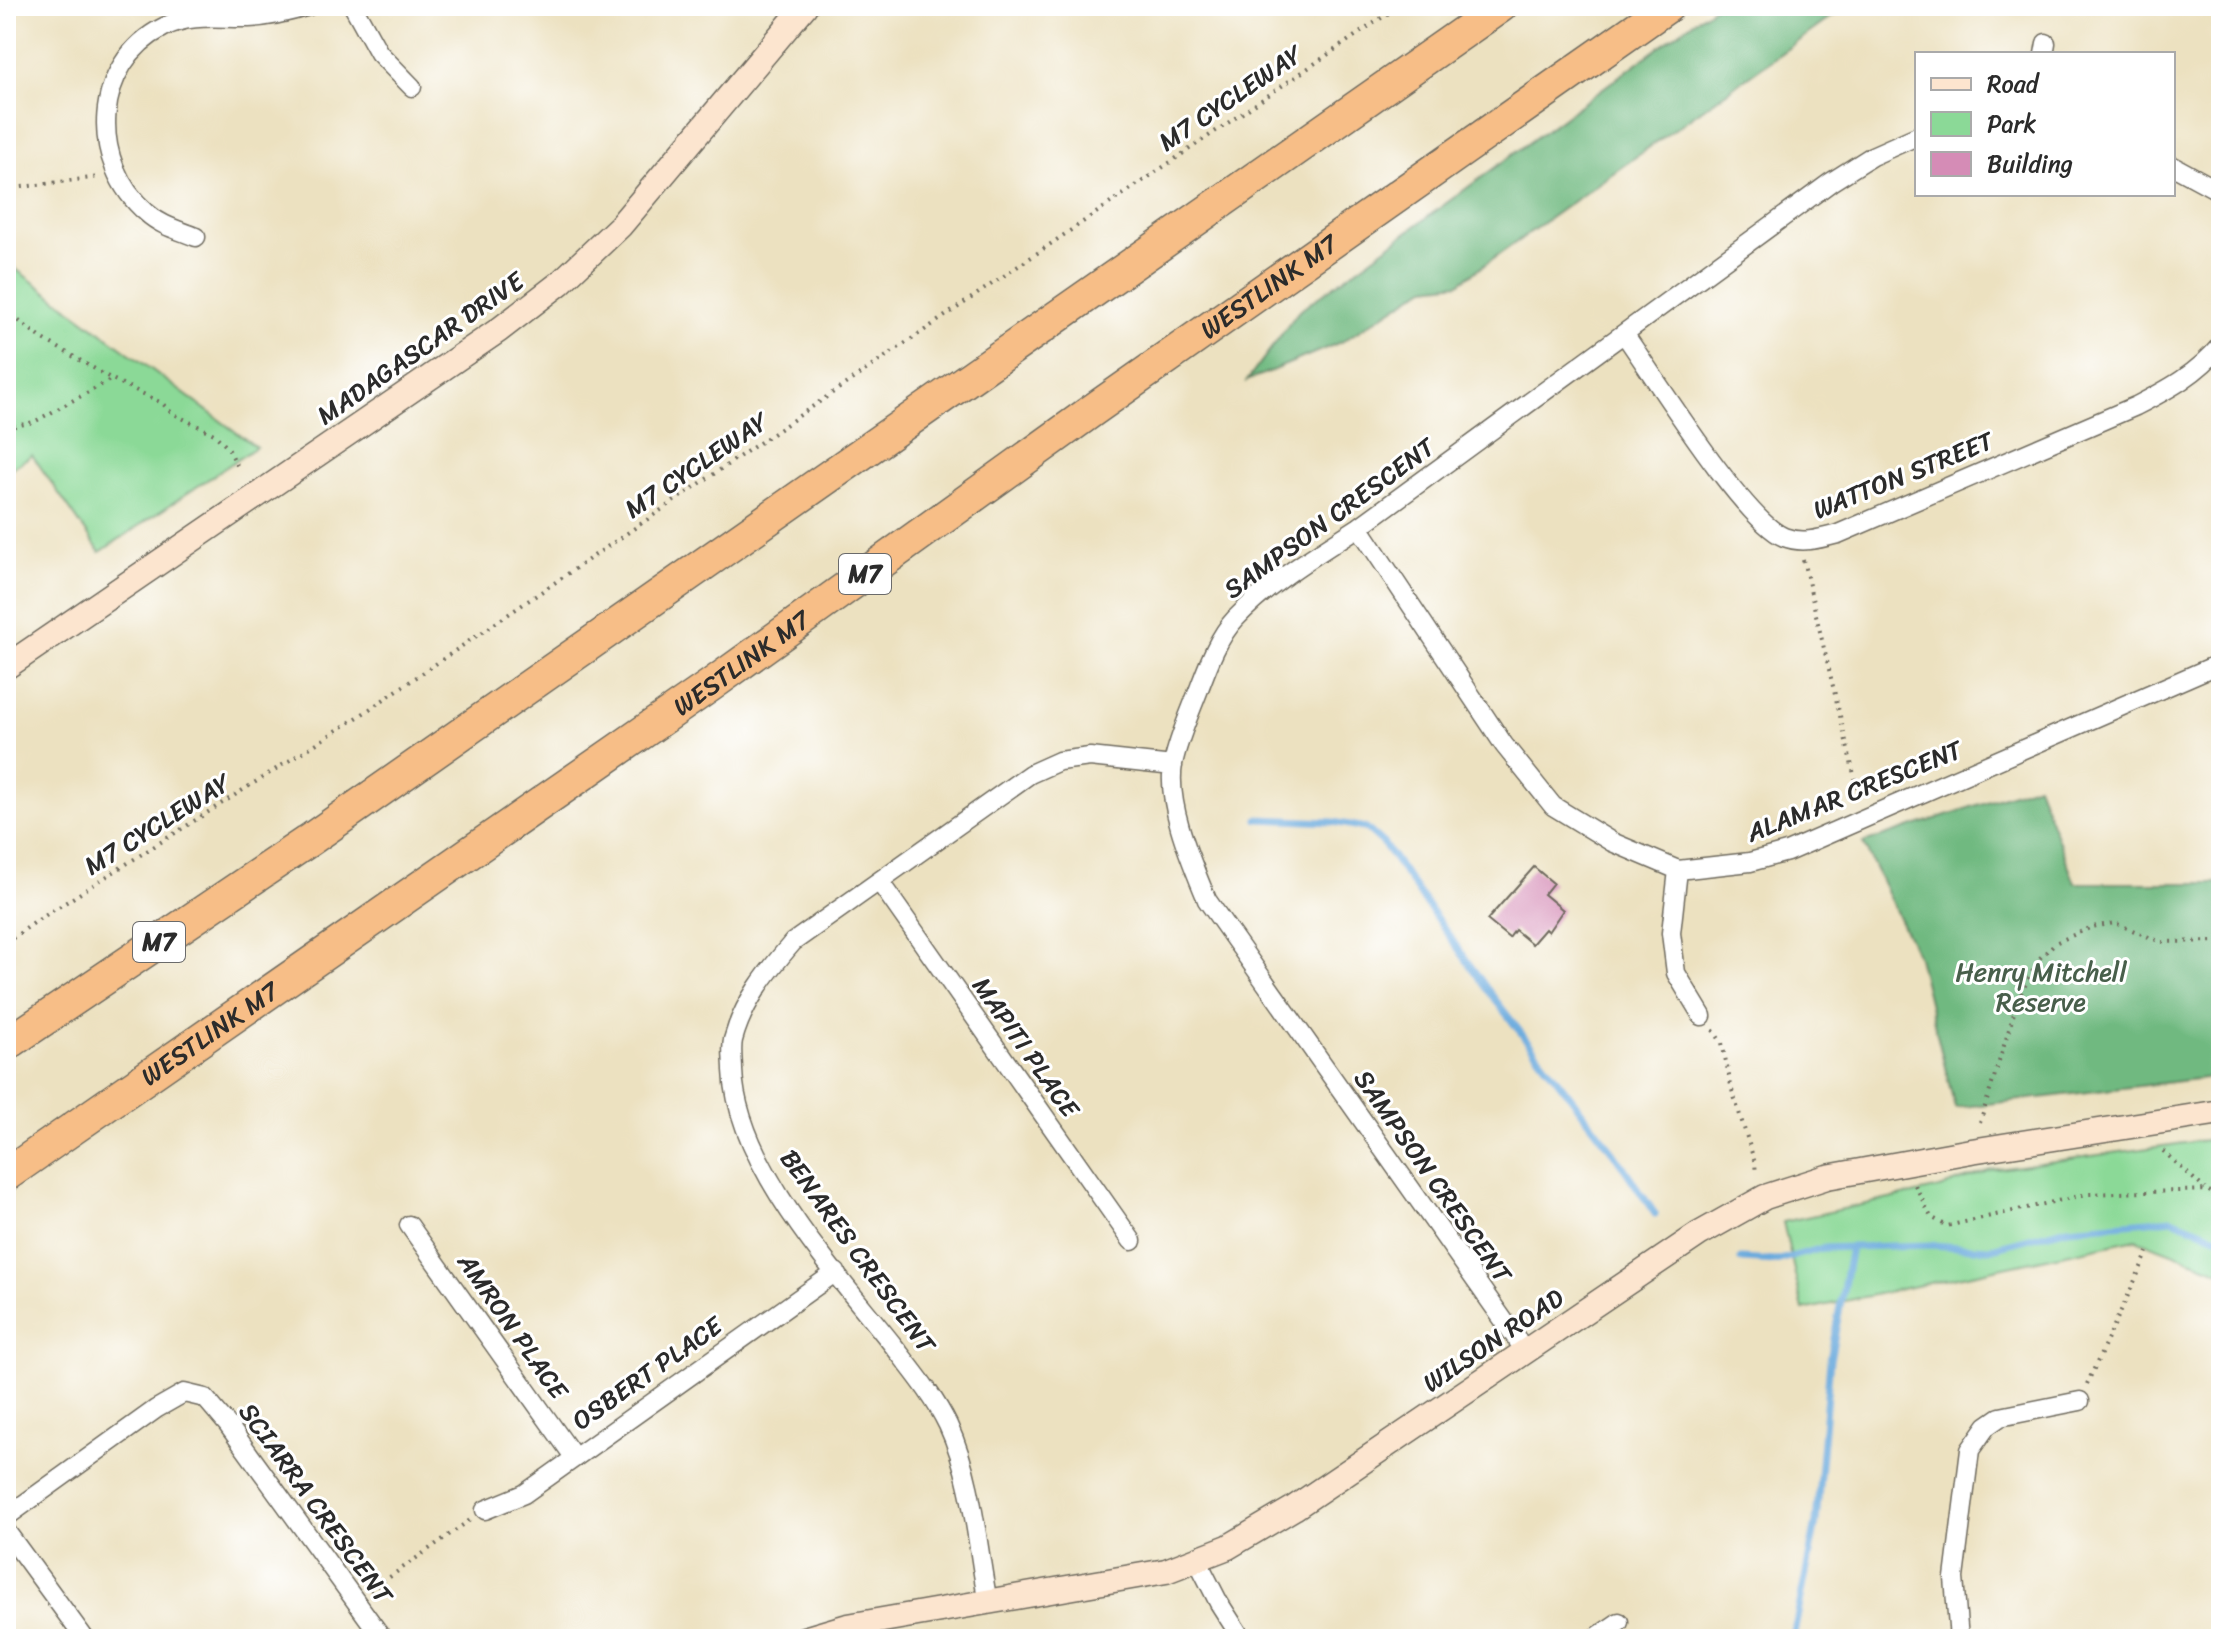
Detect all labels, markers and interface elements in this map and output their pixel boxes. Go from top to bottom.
street label: M7 CYCLEWAY [1148,32,1313,164]
legend [1915,52,2175,196]
text: Road [1987,63,2041,105]
text: Park [1987,103,2036,145]
text: Building [1987,143,2073,185]
street label: WESTLINK M7 [1190,220,1349,352]
street label: MADAGASCAR DRIVE [307,258,535,437]
street label: M7 CYCLEWAY [614,399,779,531]
street label: WATTON STREET [1806,417,2002,532]
street label: SAMPSON CRESCENT [1213,424,1446,611]
road number: M7 [839,554,891,594]
street label: WESTLINK M7 [663,596,822,728]
street label: ALAMAR CRESCENT [1738,726,1971,856]
street label: M7 CYCLEWAY [74,760,241,888]
road number: M7 [133,922,185,962]
park label: Henry Mitchell Reserve [1955,949,2127,1025]
street label: MAPITI PLACE [960,967,1093,1129]
street label: WESTLINK M7 [131,968,290,1098]
street label: SAMPSON CRESCENT [1342,1059,1526,1294]
street label: BENARES CRESCENT [768,1139,949,1364]
street label: AMRON PLACE [445,1242,582,1410]
street label: WILSON ROAD [1413,1275,1574,1405]
street label: OSBERT PLACE [562,1303,733,1442]
street label: SCIARRA CRESCENT [227,1392,406,1615]

